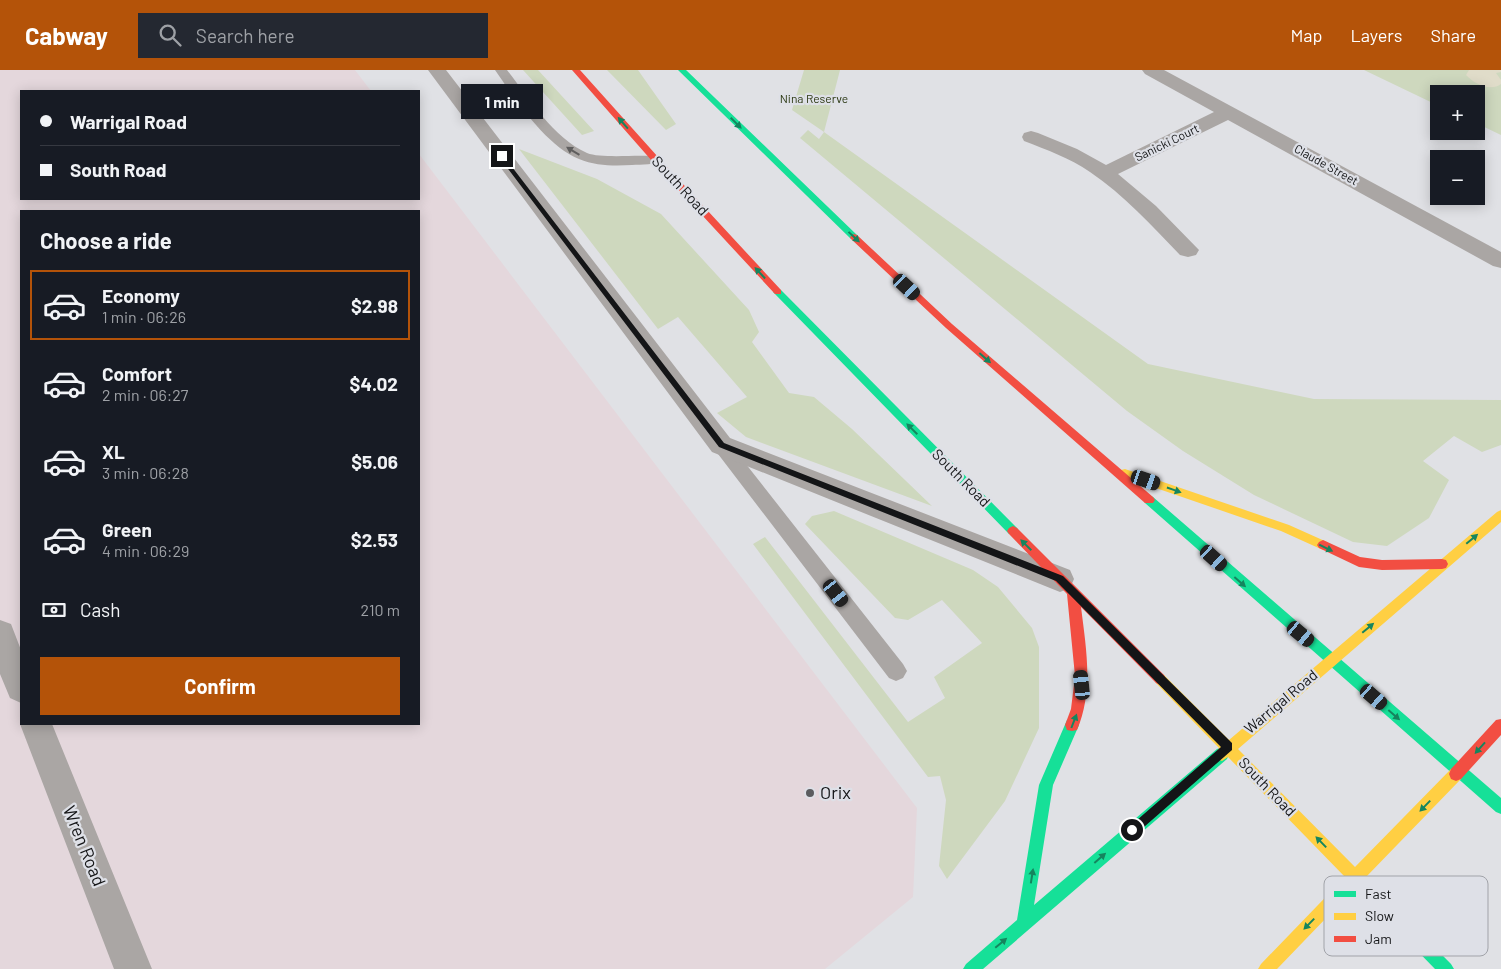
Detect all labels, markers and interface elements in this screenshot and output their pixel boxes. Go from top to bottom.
search box [138,13,488,58]
text: Cabway [25,21,108,50]
icon: search [156,21,184,49]
text: Search here [196,24,295,47]
text: Map [1290,24,1322,46]
text: Layers [1350,24,1403,46]
text: Share [1431,24,1476,46]
callout: 1 min [461,83,543,118]
map controls [1430,85,1485,205]
button: + [1430,85,1485,140]
park label: Nina Reserve [780,91,848,105]
text: 1 min [484,92,520,111]
text: Warrigal Road [70,110,187,133]
one-way arrow [617,116,628,129]
one-way arrow [730,117,742,129]
street label: Sanicki Court [1132,121,1201,164]
street label: Claude Street [1292,141,1361,187]
route end [491,145,513,167]
one-way arrow [567,146,580,155]
button: − [1430,150,1485,205]
street label: South Road [649,152,713,219]
text: South Road [70,158,167,181]
text: Choose a ride [40,227,172,253]
one-way arrow [848,231,860,243]
one-way arrow [755,266,766,279]
car [890,271,923,303]
icon: car [42,283,87,328]
text: Economy [102,284,180,307]
text: $2.98 [351,294,398,317]
text: 1 min · 06:26 [102,307,186,326]
one-way arrow [979,353,992,364]
icon: car [42,361,87,406]
text: Comfort [102,362,172,385]
text: $4.02 [350,372,398,395]
text: 2 min · 06:27 [102,385,188,404]
one-way arrow [906,423,918,435]
icon: car [42,439,87,484]
text: XL [102,440,125,463]
street label: South Road [929,445,994,510]
text: $5.06 [351,450,398,473]
text: 3 min · 06:28 [102,463,189,482]
car [1129,468,1162,492]
one-way arrow [1167,486,1182,494]
icon: car [42,517,87,562]
text: Green [102,518,152,541]
text: $2.53 [351,528,398,551]
one-way arrow [1465,534,1478,545]
one-way arrow [1020,539,1032,551]
text: 4 min · 06:29 [102,541,189,560]
car [1197,542,1230,574]
one-way arrow [1319,544,1333,552]
one-way arrow [1234,576,1247,587]
car [820,577,851,609]
icon: cash [40,596,68,624]
text: Cash [80,598,121,621]
text: 210 m [361,600,400,619]
car [1284,619,1317,649]
one-way arrow [1361,623,1374,634]
button: Confirm [40,657,400,715]
street label: Warrigal Road [1240,665,1321,737]
car [1072,669,1091,701]
car [1357,681,1390,713]
one-way arrow [1387,709,1400,720]
one-way arrow [1070,713,1078,728]
one-way arrow [1474,742,1486,754]
street label: South Road [1235,753,1300,819]
place label: Orix [820,781,851,803]
marker: Orix [804,787,816,799]
one-way arrow [1419,800,1431,812]
street label: Wren Road [59,802,111,889]
route start [1121,819,1143,841]
one-way arrow [1316,836,1328,848]
one-way arrow [1094,852,1107,863]
one-way arrow [1028,868,1036,884]
legend [1324,876,1488,956]
text: Fast [1365,885,1391,902]
text: Slow [1365,907,1394,924]
one-way arrow [1304,918,1316,930]
text: Jam [1365,930,1392,947]
one-way arrow [995,938,1008,949]

